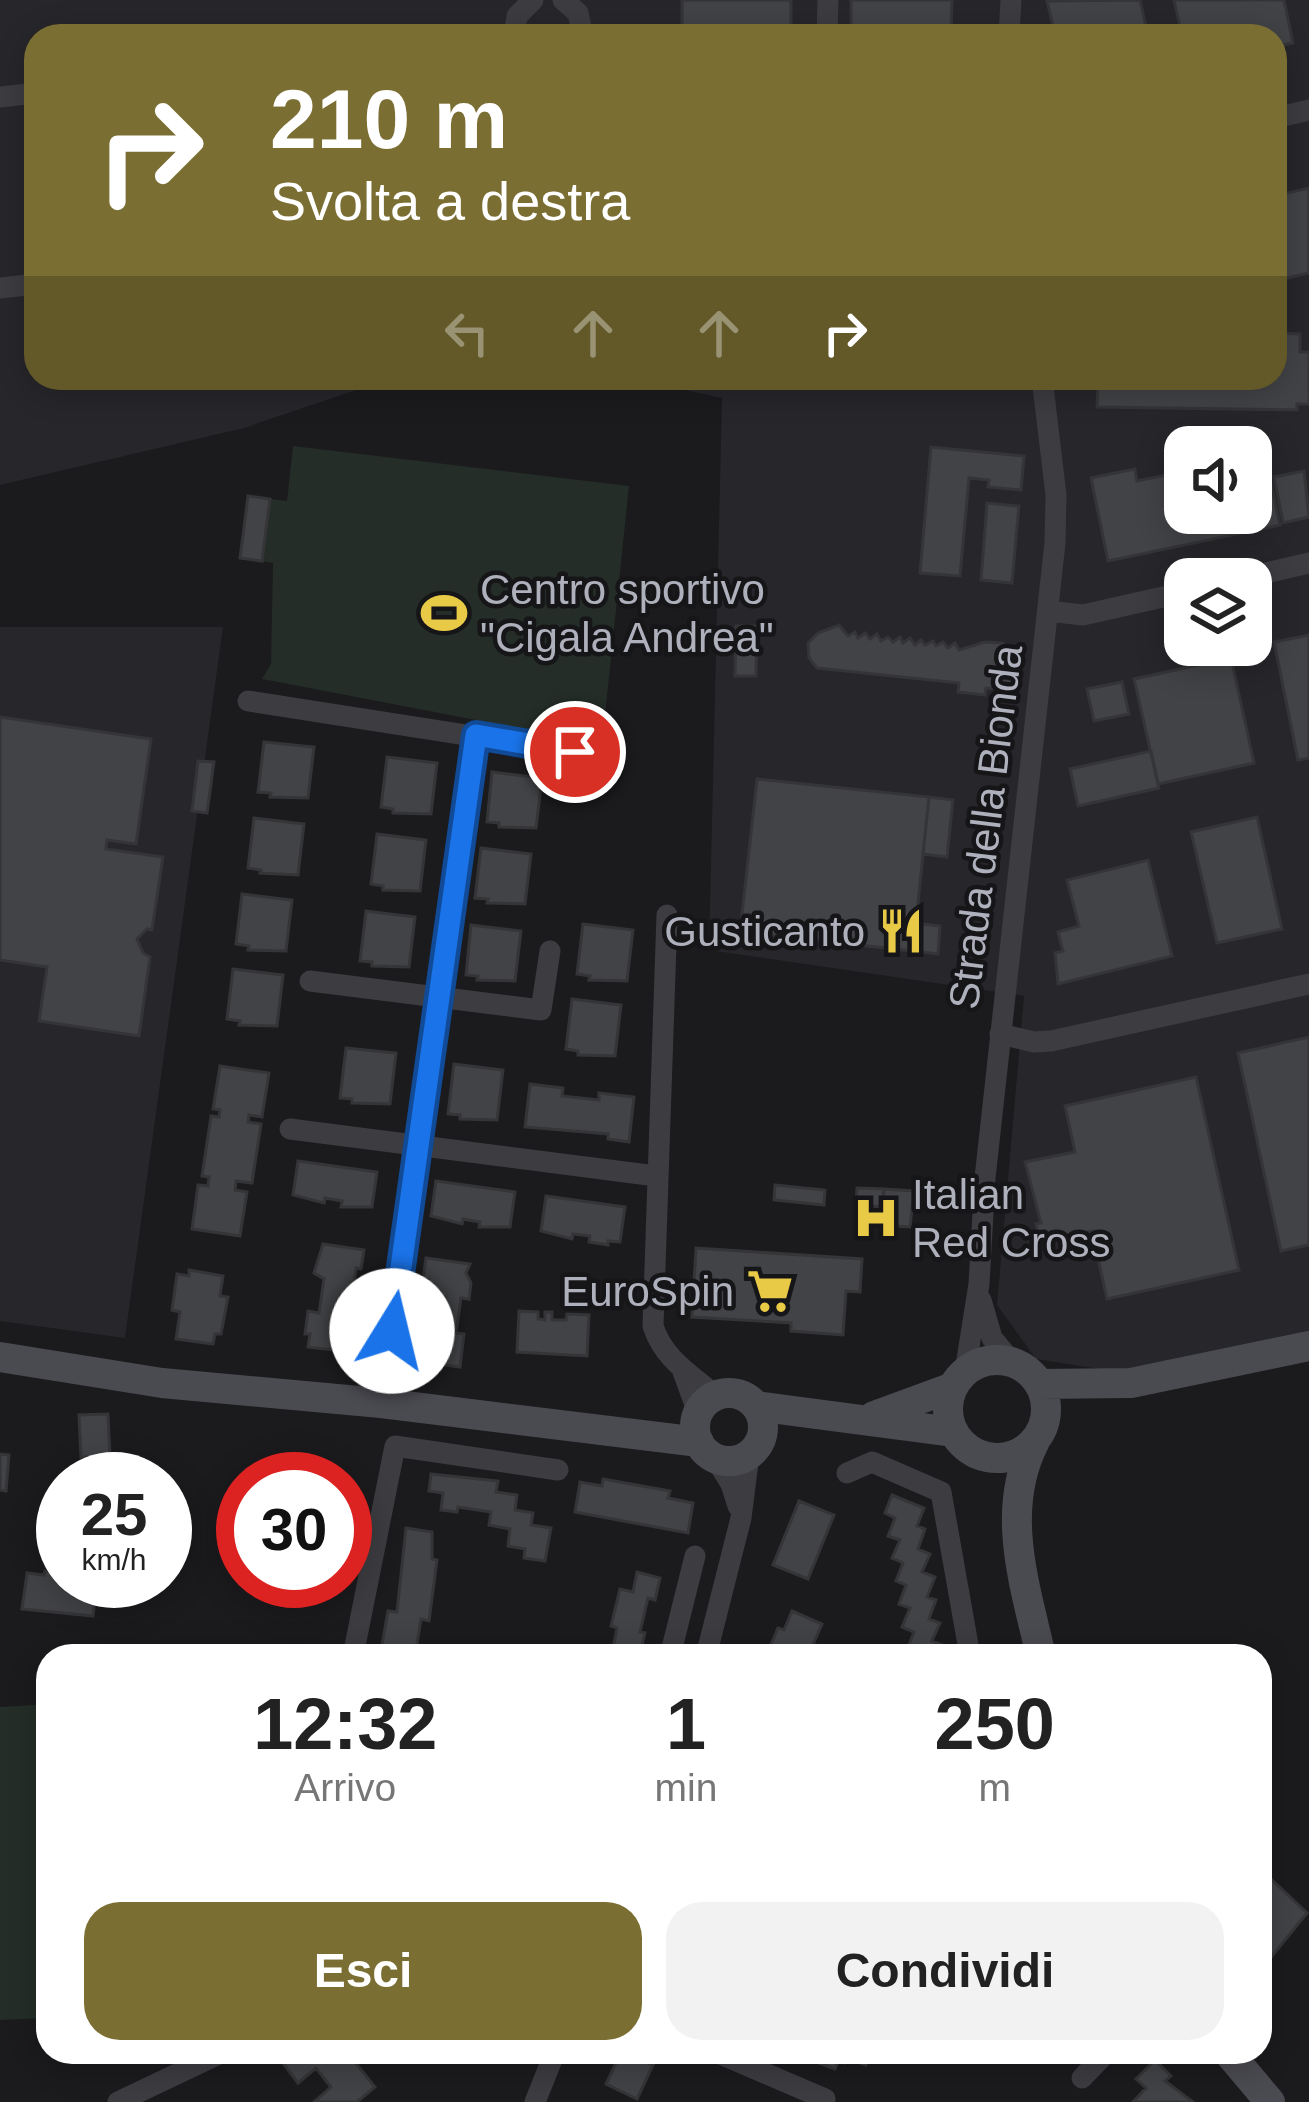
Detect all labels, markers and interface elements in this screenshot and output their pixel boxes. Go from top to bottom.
icon: right [72,72,228,228]
text: 210 m [270,72,508,166]
text: Svolta a destra [270,171,630,231]
icon: left [434,300,500,366]
icon: ahead [560,300,626,366]
icon: ahead [686,300,752,366]
icon: right [812,300,878,366]
map controls [1164,426,1272,666]
button: sound [1164,426,1272,534]
button: layers [1164,558,1272,666]
place label: Centro sportivo "Cigala Andrea" [480,566,774,661]
sports icon: Centro sportivo "Cigala Andrea" [419,588,469,638]
street label: Strada della Bionda [940,642,1031,1012]
pin [524,701,626,803]
icon: arrive [542,719,608,785]
restaurant icon: Gusticanto [876,906,926,956]
place label: Gusticanto [664,908,865,955]
place label: Italian Red Cross [912,1171,1110,1266]
hospital icon: Italian Red Cross [851,1193,901,1243]
supermarket icon: EuroSpin [745,1266,795,1316]
position arrow [329,1268,455,1394]
place label: EuroSpin [561,1268,734,1315]
speed limit sign: 30 [216,1452,372,1608]
text: 25 [81,1481,147,1548]
text: km/h [81,1543,147,1576]
text: 12:32 [253,1684,437,1764]
text: 1 [666,1684,706,1764]
text: 250 [935,1684,1055,1764]
text: Arrivo [294,1766,396,1809]
text: min [655,1766,717,1809]
text: m [978,1766,1011,1809]
button: Esci [84,1902,642,2040]
button: Condividi [666,1902,1224,2040]

